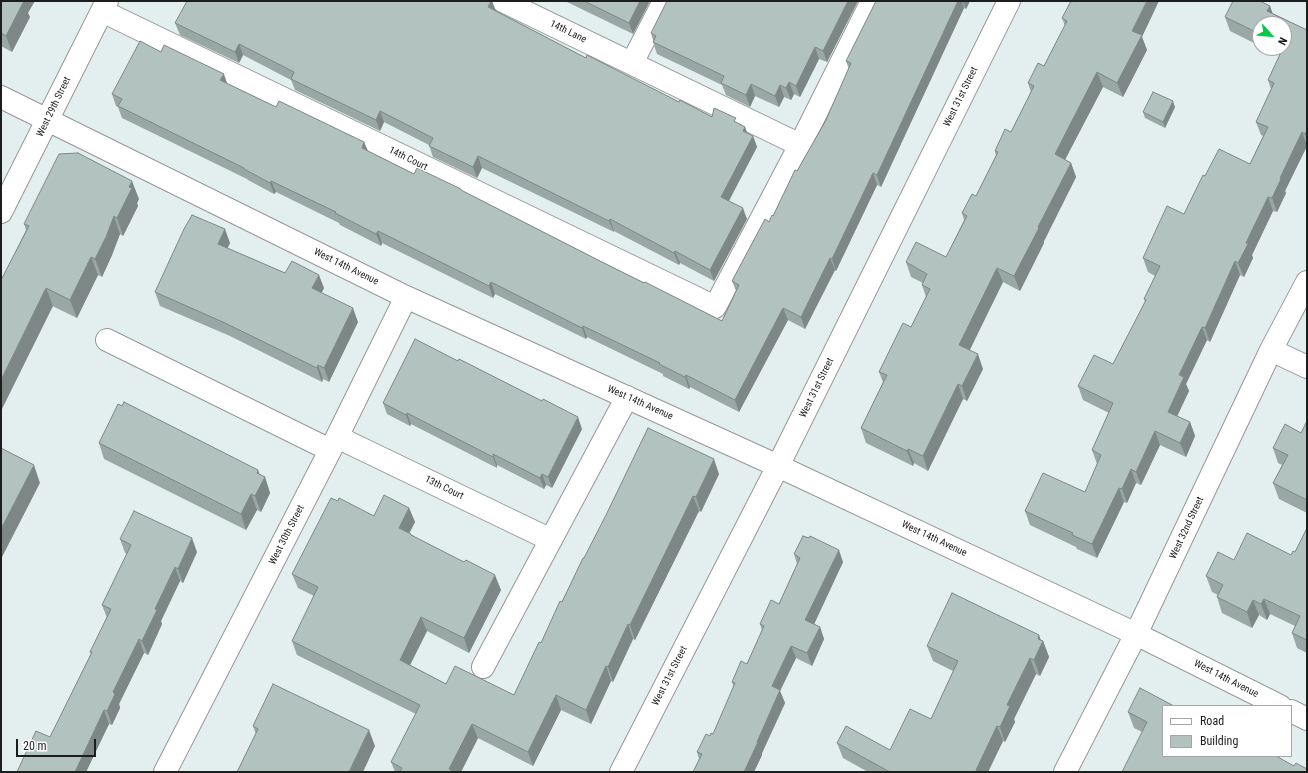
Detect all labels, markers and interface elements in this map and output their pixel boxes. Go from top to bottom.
north arrow [1252,16,1292,56]
street label: 14th Lane [548,18,588,46]
text: N [1275,35,1290,47]
street label: West 31st Street [941,65,981,129]
street label: West 29th Street [34,75,74,139]
street label: 14th Court [387,144,429,174]
street label: West 14th Avenue [312,246,380,288]
street label: West 31st Street [797,356,837,420]
street label: West 14th Avenue [605,383,675,423]
street label: 13th Court [423,473,465,503]
street label: West 32nd Street [1167,495,1207,561]
street label: West 30th Street [267,503,307,567]
street label: West 14th Avenue [899,519,969,559]
street label: West 31st Street [650,644,690,708]
street label: West 14th Avenue [1192,658,1260,700]
legend [1162,705,1292,757]
text: Road [1200,714,1224,728]
scale bar [18,731,98,757]
text: Building [1200,734,1238,748]
text: 20 m [23,739,47,753]

